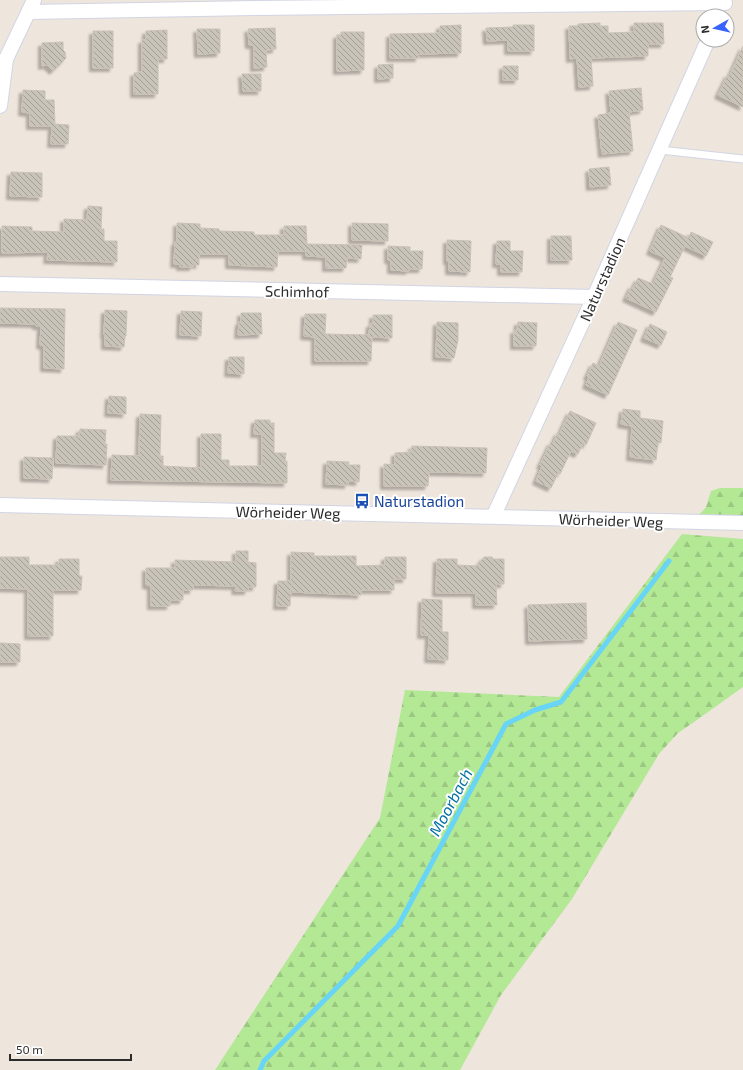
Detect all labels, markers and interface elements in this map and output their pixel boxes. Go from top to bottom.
north arrow [695,8,735,48]
text: N [698,25,712,34]
street label: Naturstadion [575,234,629,324]
street label: Schimhof [265,281,330,301]
bus stop icon: Naturstadion [353,492,371,510]
place label: Naturstadion [374,492,464,510]
street label: Wörheider Weg [235,502,341,522]
street label: Wörheider Weg [558,509,664,531]
water label: Moorbach [424,765,476,839]
scale bar [10,1036,131,1062]
text: 50 m [16,1042,43,1056]

